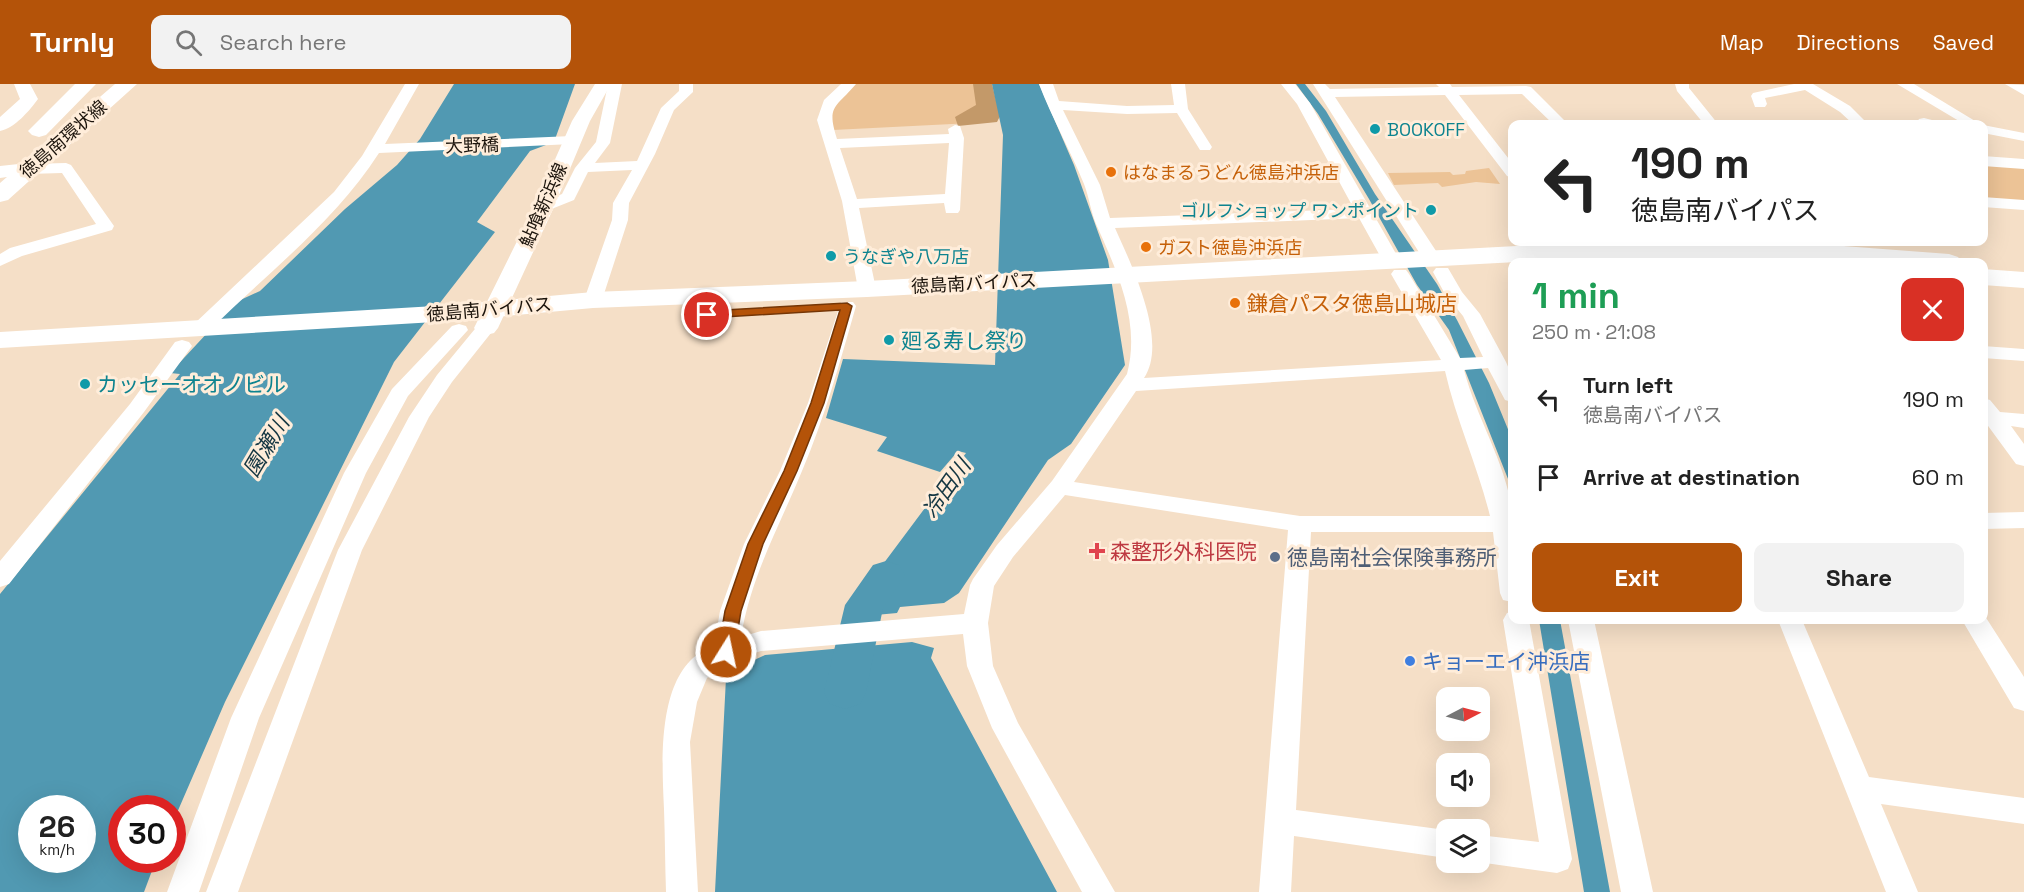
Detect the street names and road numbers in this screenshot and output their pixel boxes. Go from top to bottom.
street label: 徳島南環状線 [15,95,111,183]
street label: 大野橋 [445,133,499,157]
street label: 鮎喰新浜線 [514,159,572,251]
street label: 徳島南バイパス [911,268,1037,298]
street label: 徳島南バイパス [425,292,553,326]

